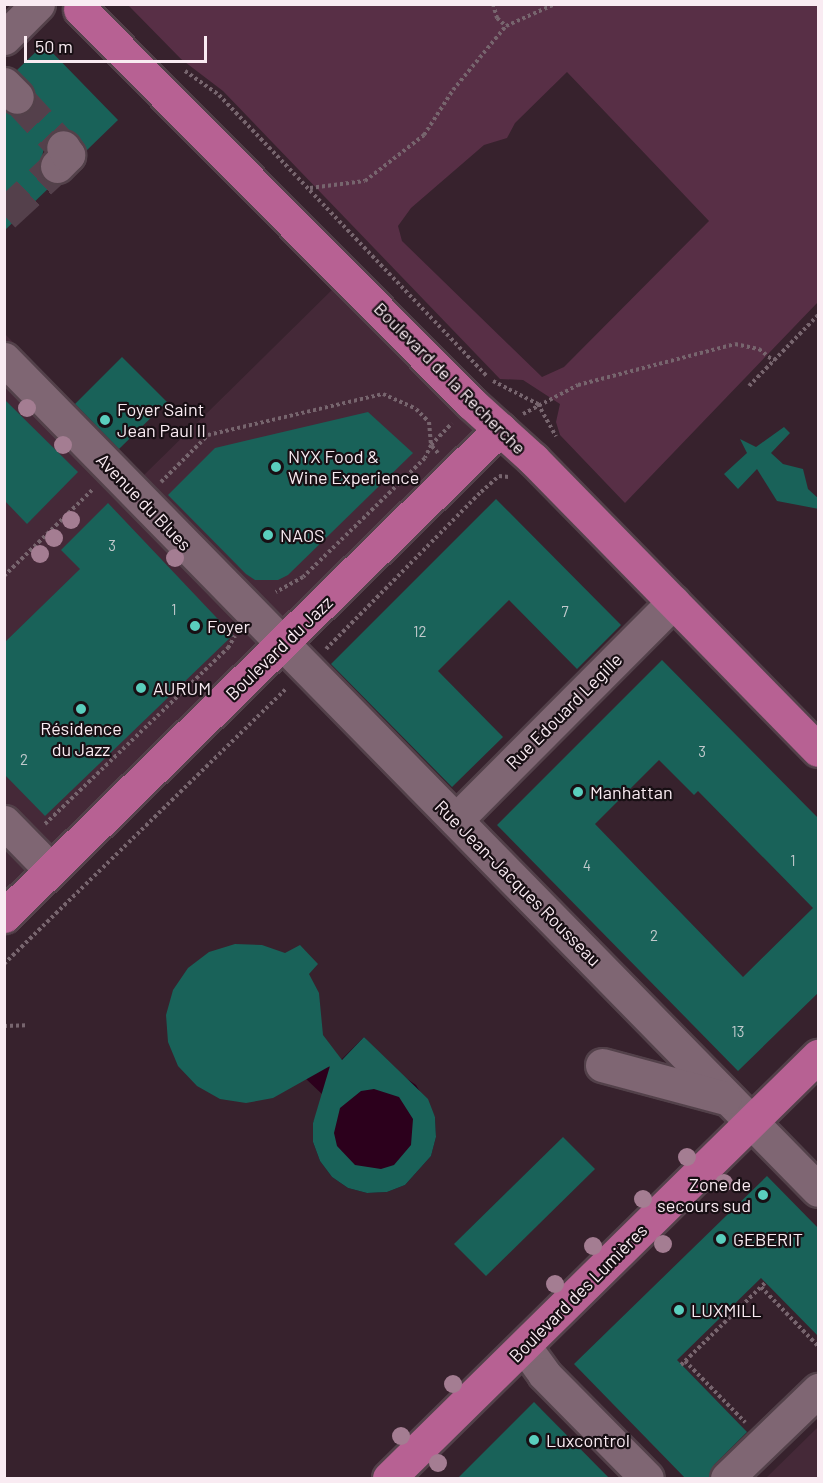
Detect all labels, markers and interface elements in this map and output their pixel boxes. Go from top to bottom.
scale bar [27,24,210,62]
text: 50 m [35,35,73,57]
street label: Boulevard de la Recherche [370,298,530,458]
place label: Foyer Saint Jean Paul II [117,399,206,442]
marker: Foyer Saint Jean Paul II [98,413,112,427]
place label: NYX Food & Wine Experience [288,446,419,488]
street label: Avenue du Blues [92,449,196,555]
marker: NYX Food & Wine Experience [269,460,283,474]
place label: NAOS [280,524,325,546]
marker: NAOS [261,528,275,542]
house number: 3 [108,537,116,555]
street label: Boulevard du Jazz [221,591,337,705]
house number: 1 [171,601,177,619]
house number: 7 [561,603,569,621]
place label: Foyer [207,615,250,637]
marker: Foyer [188,619,202,633]
house number: 12 [413,623,427,641]
street label: Rue Edouard Legille [502,649,626,773]
place label: AURUM [153,677,211,699]
marker: AURUM [134,681,148,695]
marker: Résidence du Jazz [74,702,88,716]
place label: Résidence du Jazz [40,718,122,760]
house number: 3 [698,743,706,761]
house number: 2 [20,751,28,769]
place label: Manhattan [590,781,673,803]
marker: Manhattan [571,785,585,799]
street label: Rue Jean-Jacques Rousseau [431,796,605,970]
house number: 1 [790,852,796,870]
house number: 4 [583,857,591,875]
house number: 2 [650,927,658,945]
house number: 13 [732,1023,744,1041]
place label: Zone de secours sud [657,1174,751,1216]
marker: Zone de secours sud [756,1188,770,1202]
street label: Boulevard des Lumières [504,1219,652,1367]
place label: GEBERIT [733,1228,803,1250]
marker: GEBERIT [714,1232,728,1246]
place label: LUXMILL [691,1299,761,1321]
marker: LUXMILL [672,1303,686,1317]
place label: Luxcontrol [546,1429,630,1451]
marker: Luxcontrol [527,1433,541,1447]

